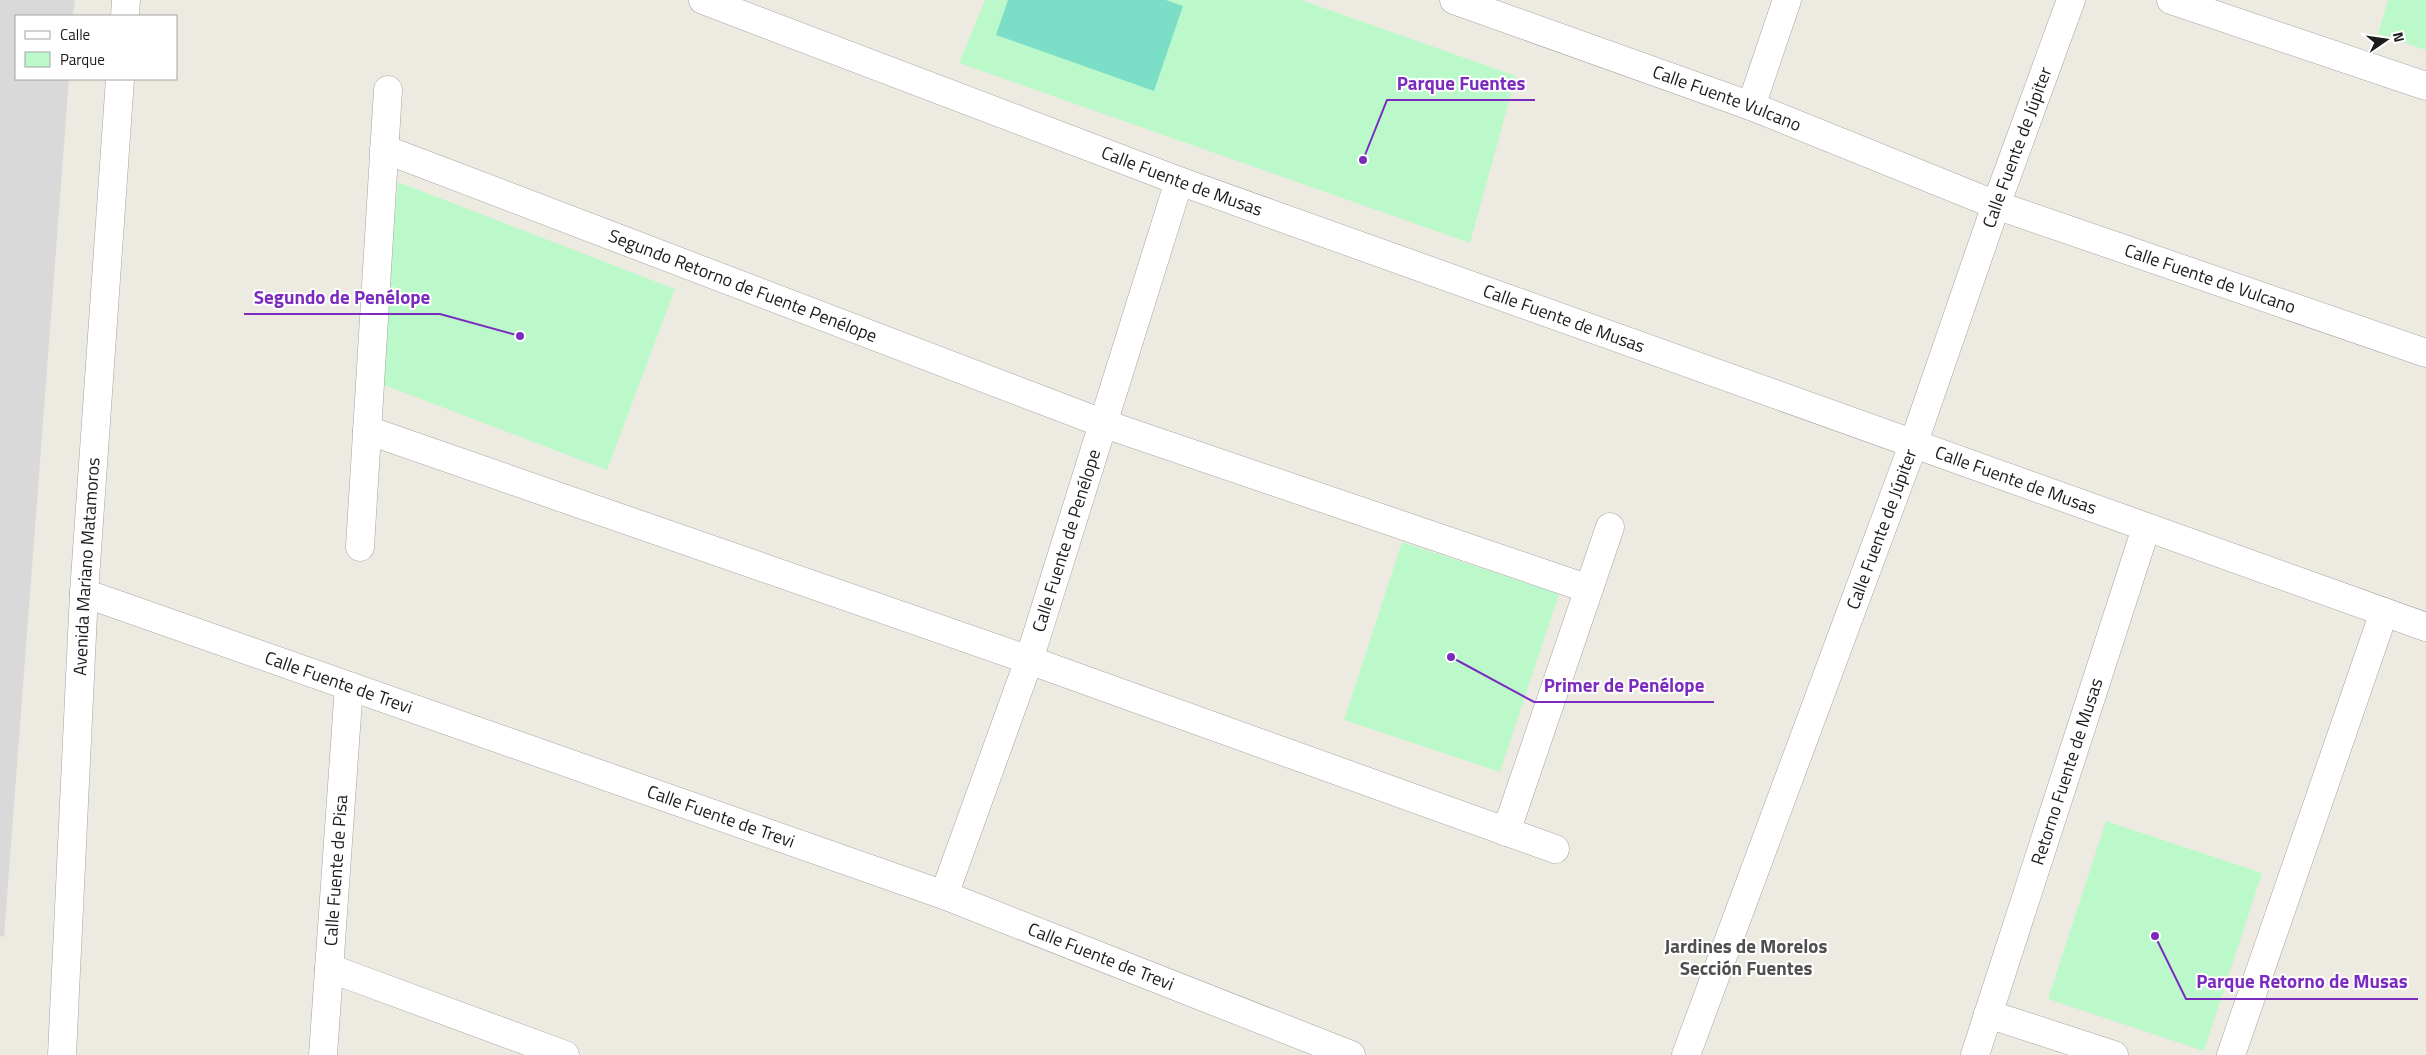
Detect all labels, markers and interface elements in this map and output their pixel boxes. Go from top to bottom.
legend [15,15,178,80]
north arrow [2361,15,2411,65]
text: Calle [60,23,90,46]
text: N [2388,30,2410,44]
text: Parque [60,48,105,71]
street label: Calle Fuente Vulcano [1649,58,1805,138]
street label: Calle Fuente de Júpiter [1975,63,2058,232]
callout: Parque Fuentes [1387,66,1535,100]
text: Parque Fuentes [1397,68,1525,97]
street label: Calle Fuente de Musas [1097,139,1266,223]
street label: Segundo Retorno de Fuente Penélope [605,222,881,349]
street label: Calle Fuente de Vulcano [2121,236,2300,320]
street label: Calle Fuente de Musas [1479,277,1649,360]
callout: Segundo de Penélope [244,280,440,314]
text: Segundo de Penélope [254,282,431,311]
street label: Calle Fuente de Musas [1931,438,2101,521]
street label: Calle Fuente de Júpiter [1839,445,1923,613]
street label: Calle Fuente de Penélope [1025,446,1107,635]
street label: Avenida Mariano Matamoros [66,457,106,676]
street label: Calle Fuente de Trevi [261,644,417,720]
callout: Primer de Penélope [1534,668,1714,702]
text: Primer de Penélope [1544,670,1705,699]
street label: Retorno Fuente de Musas [2024,674,2109,868]
street label: Calle Fuente de Trevi [643,778,799,855]
street label: Calle Fuente de Pisa [317,794,354,947]
street label: Calle Fuente de Trevi [1024,915,1178,997]
district label: Jardines de Morelos Sección Fuentes [1665,931,1827,982]
callout: Parque Retorno de Musas [2186,965,2418,999]
text: Parque Retorno de Musas [2196,966,2408,995]

